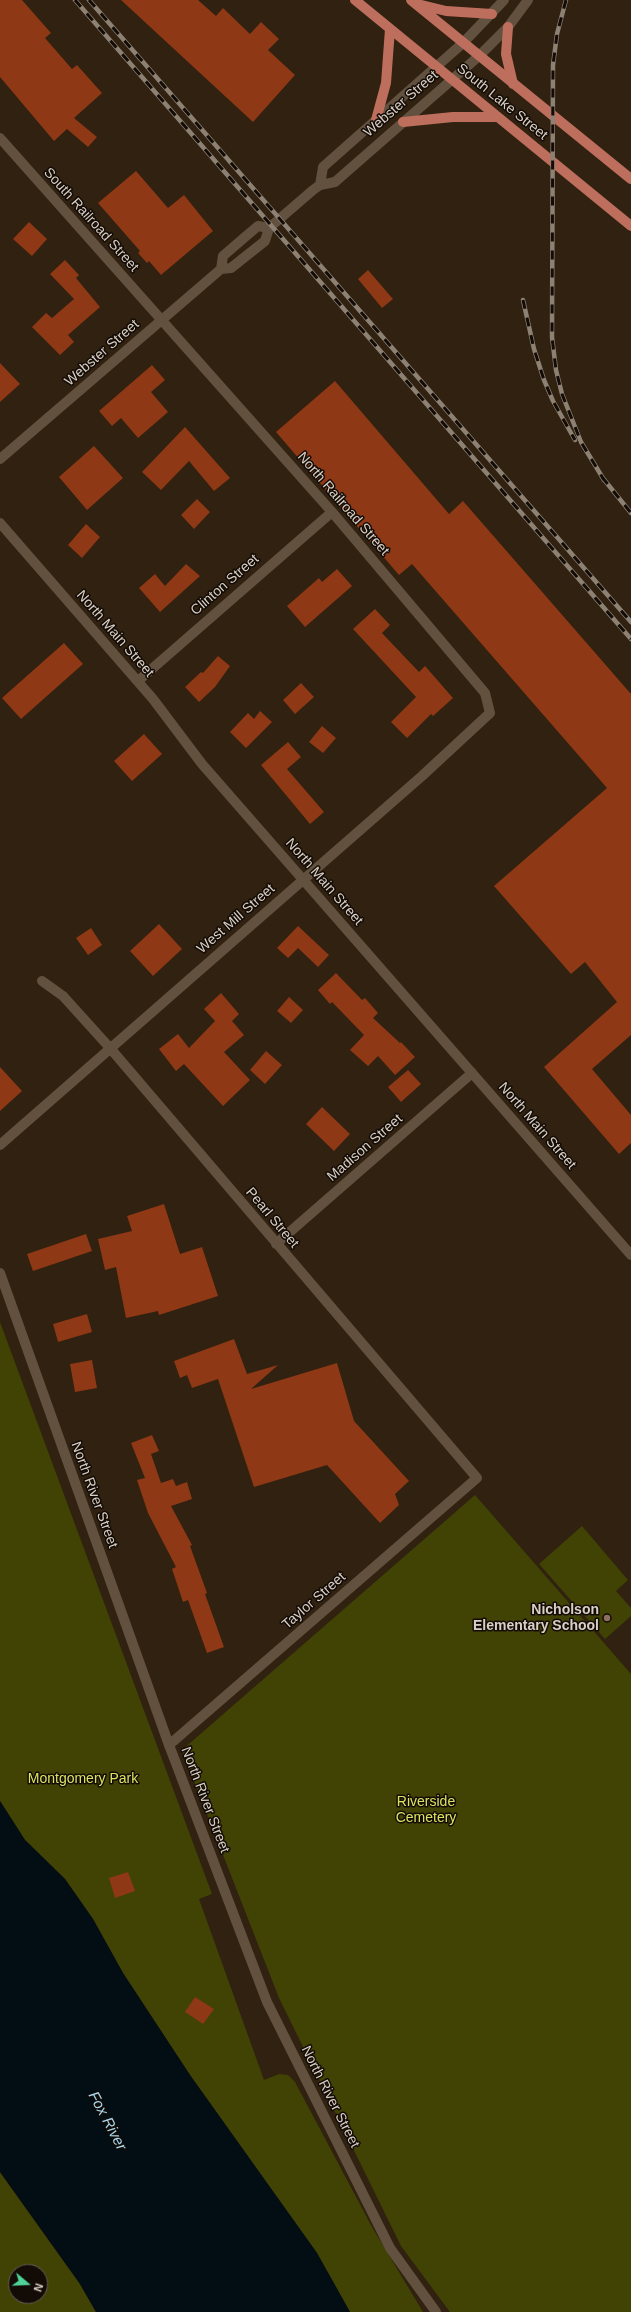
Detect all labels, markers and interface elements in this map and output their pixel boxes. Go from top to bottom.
street label: South Lake Street [453,60,551,144]
street label: Webster Street [360,67,442,141]
street label: South Railroad Street [40,165,142,275]
street label: Webster Street [61,316,143,390]
street label: North Railroad Street [294,449,392,559]
street label: Clinton Street [187,551,263,619]
street label: North Main Street [73,587,157,681]
street label: North Main Street [282,835,366,929]
street label: West Mill Street [194,881,278,957]
street label: North Main Street [495,1079,579,1173]
street label: Madison Street [324,1111,406,1185]
street label: Pearl Street [242,1184,302,1252]
street label: North River Street [67,1439,121,1551]
street label: Taylor Street [279,1569,349,1633]
place label: Nicholson Elementary School [473,1602,599,1634]
marker: Nicholson Elementary School [602,1613,612,1623]
street label: North River Street [177,1745,233,1855]
park label: Montgomery Park [28,1771,138,1787]
park label: Riverside Cemetery [396,1794,456,1826]
street label: North River Street [297,2043,363,2151]
water label: Fox River [84,2088,130,2154]
north arrow [8,2264,48,2304]
text: N [31,2282,45,2293]

